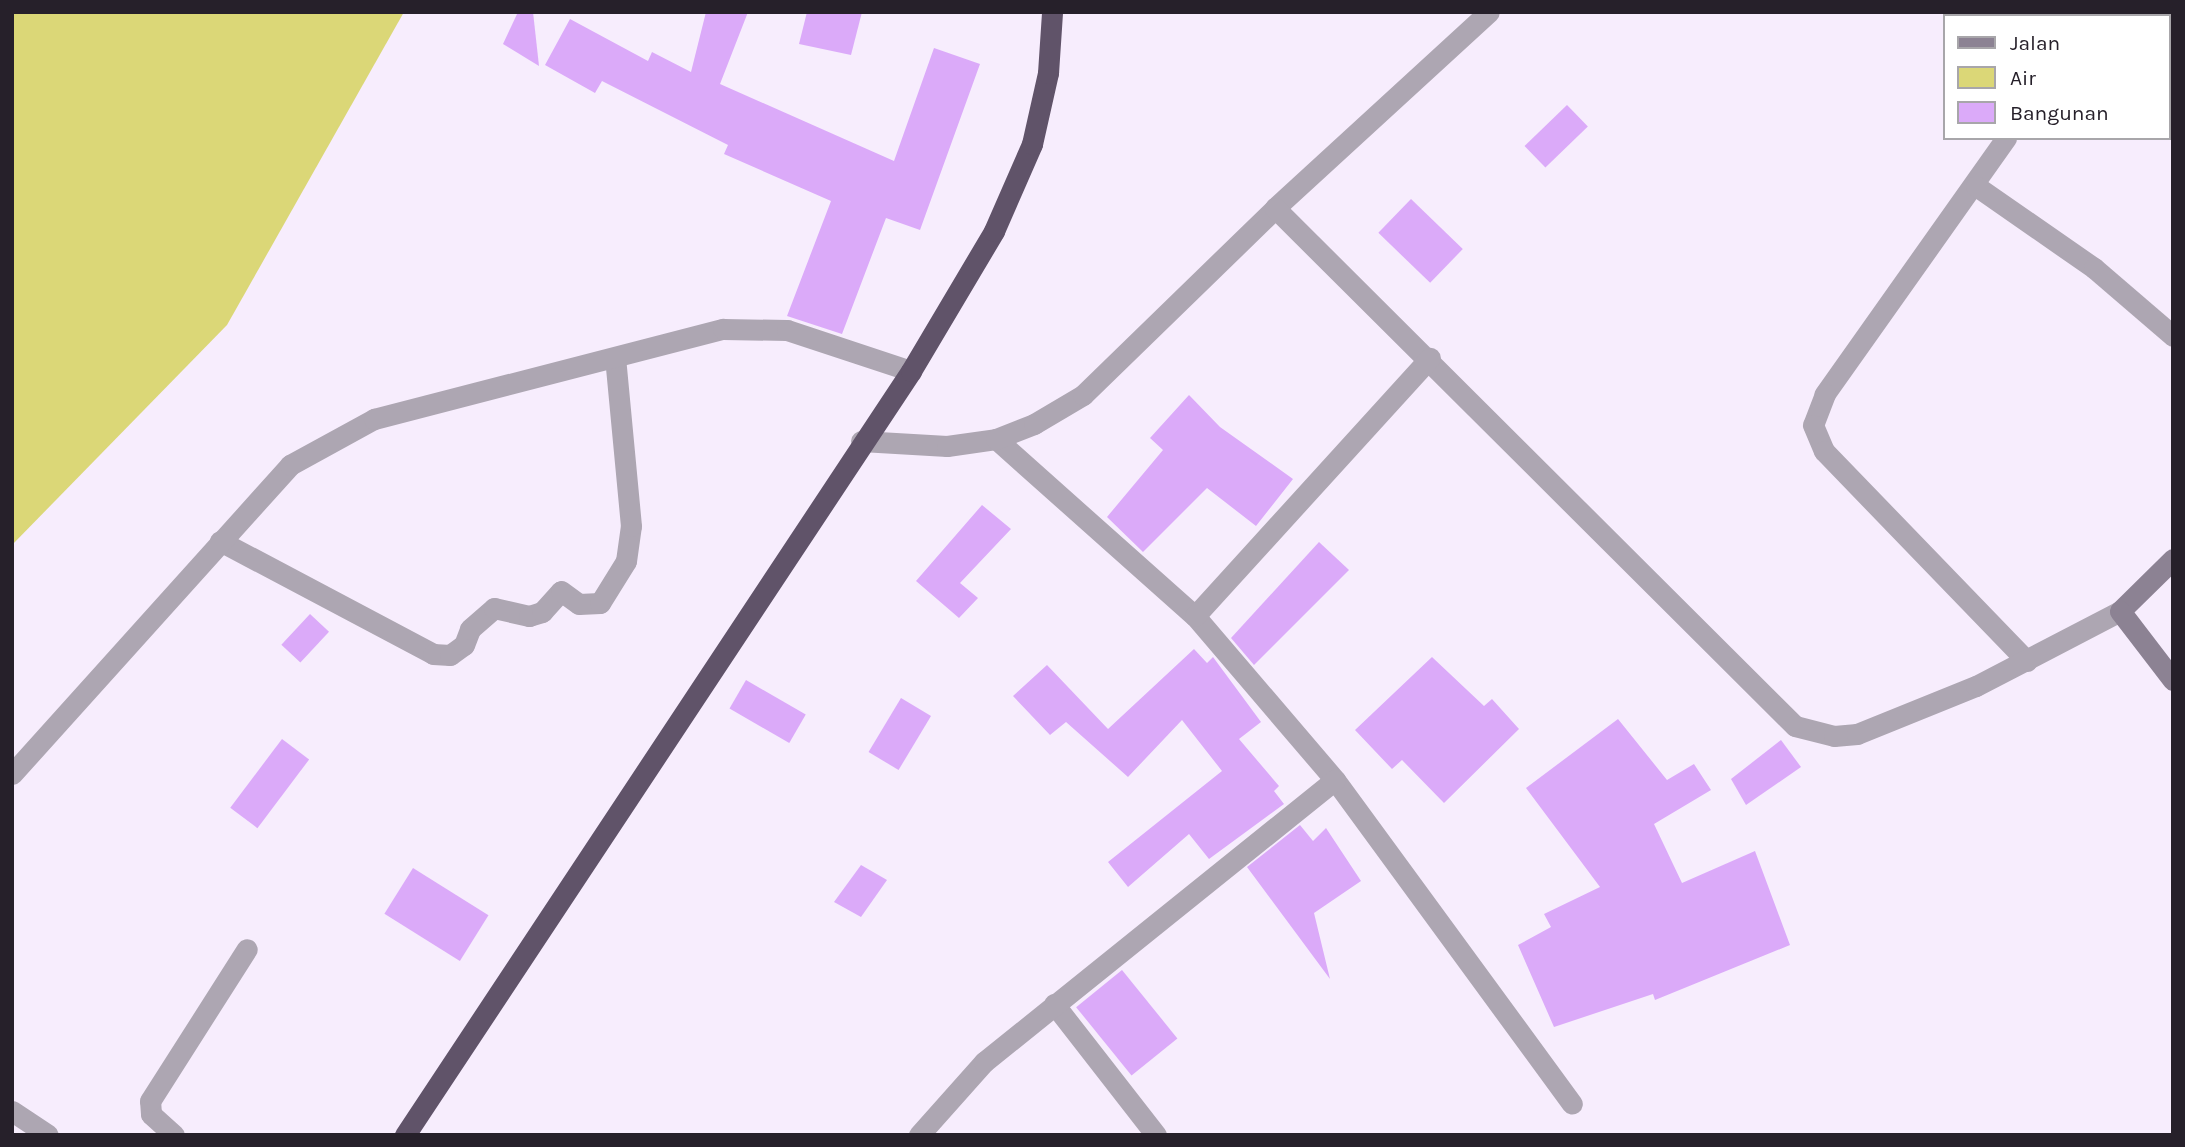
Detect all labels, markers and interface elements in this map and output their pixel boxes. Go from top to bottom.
legend [1944,14,2171,140]
text: Jalan [2010,31,2060,55]
text: Air [2010,66,2036,90]
text: Bangunan [2010,101,2109,125]

